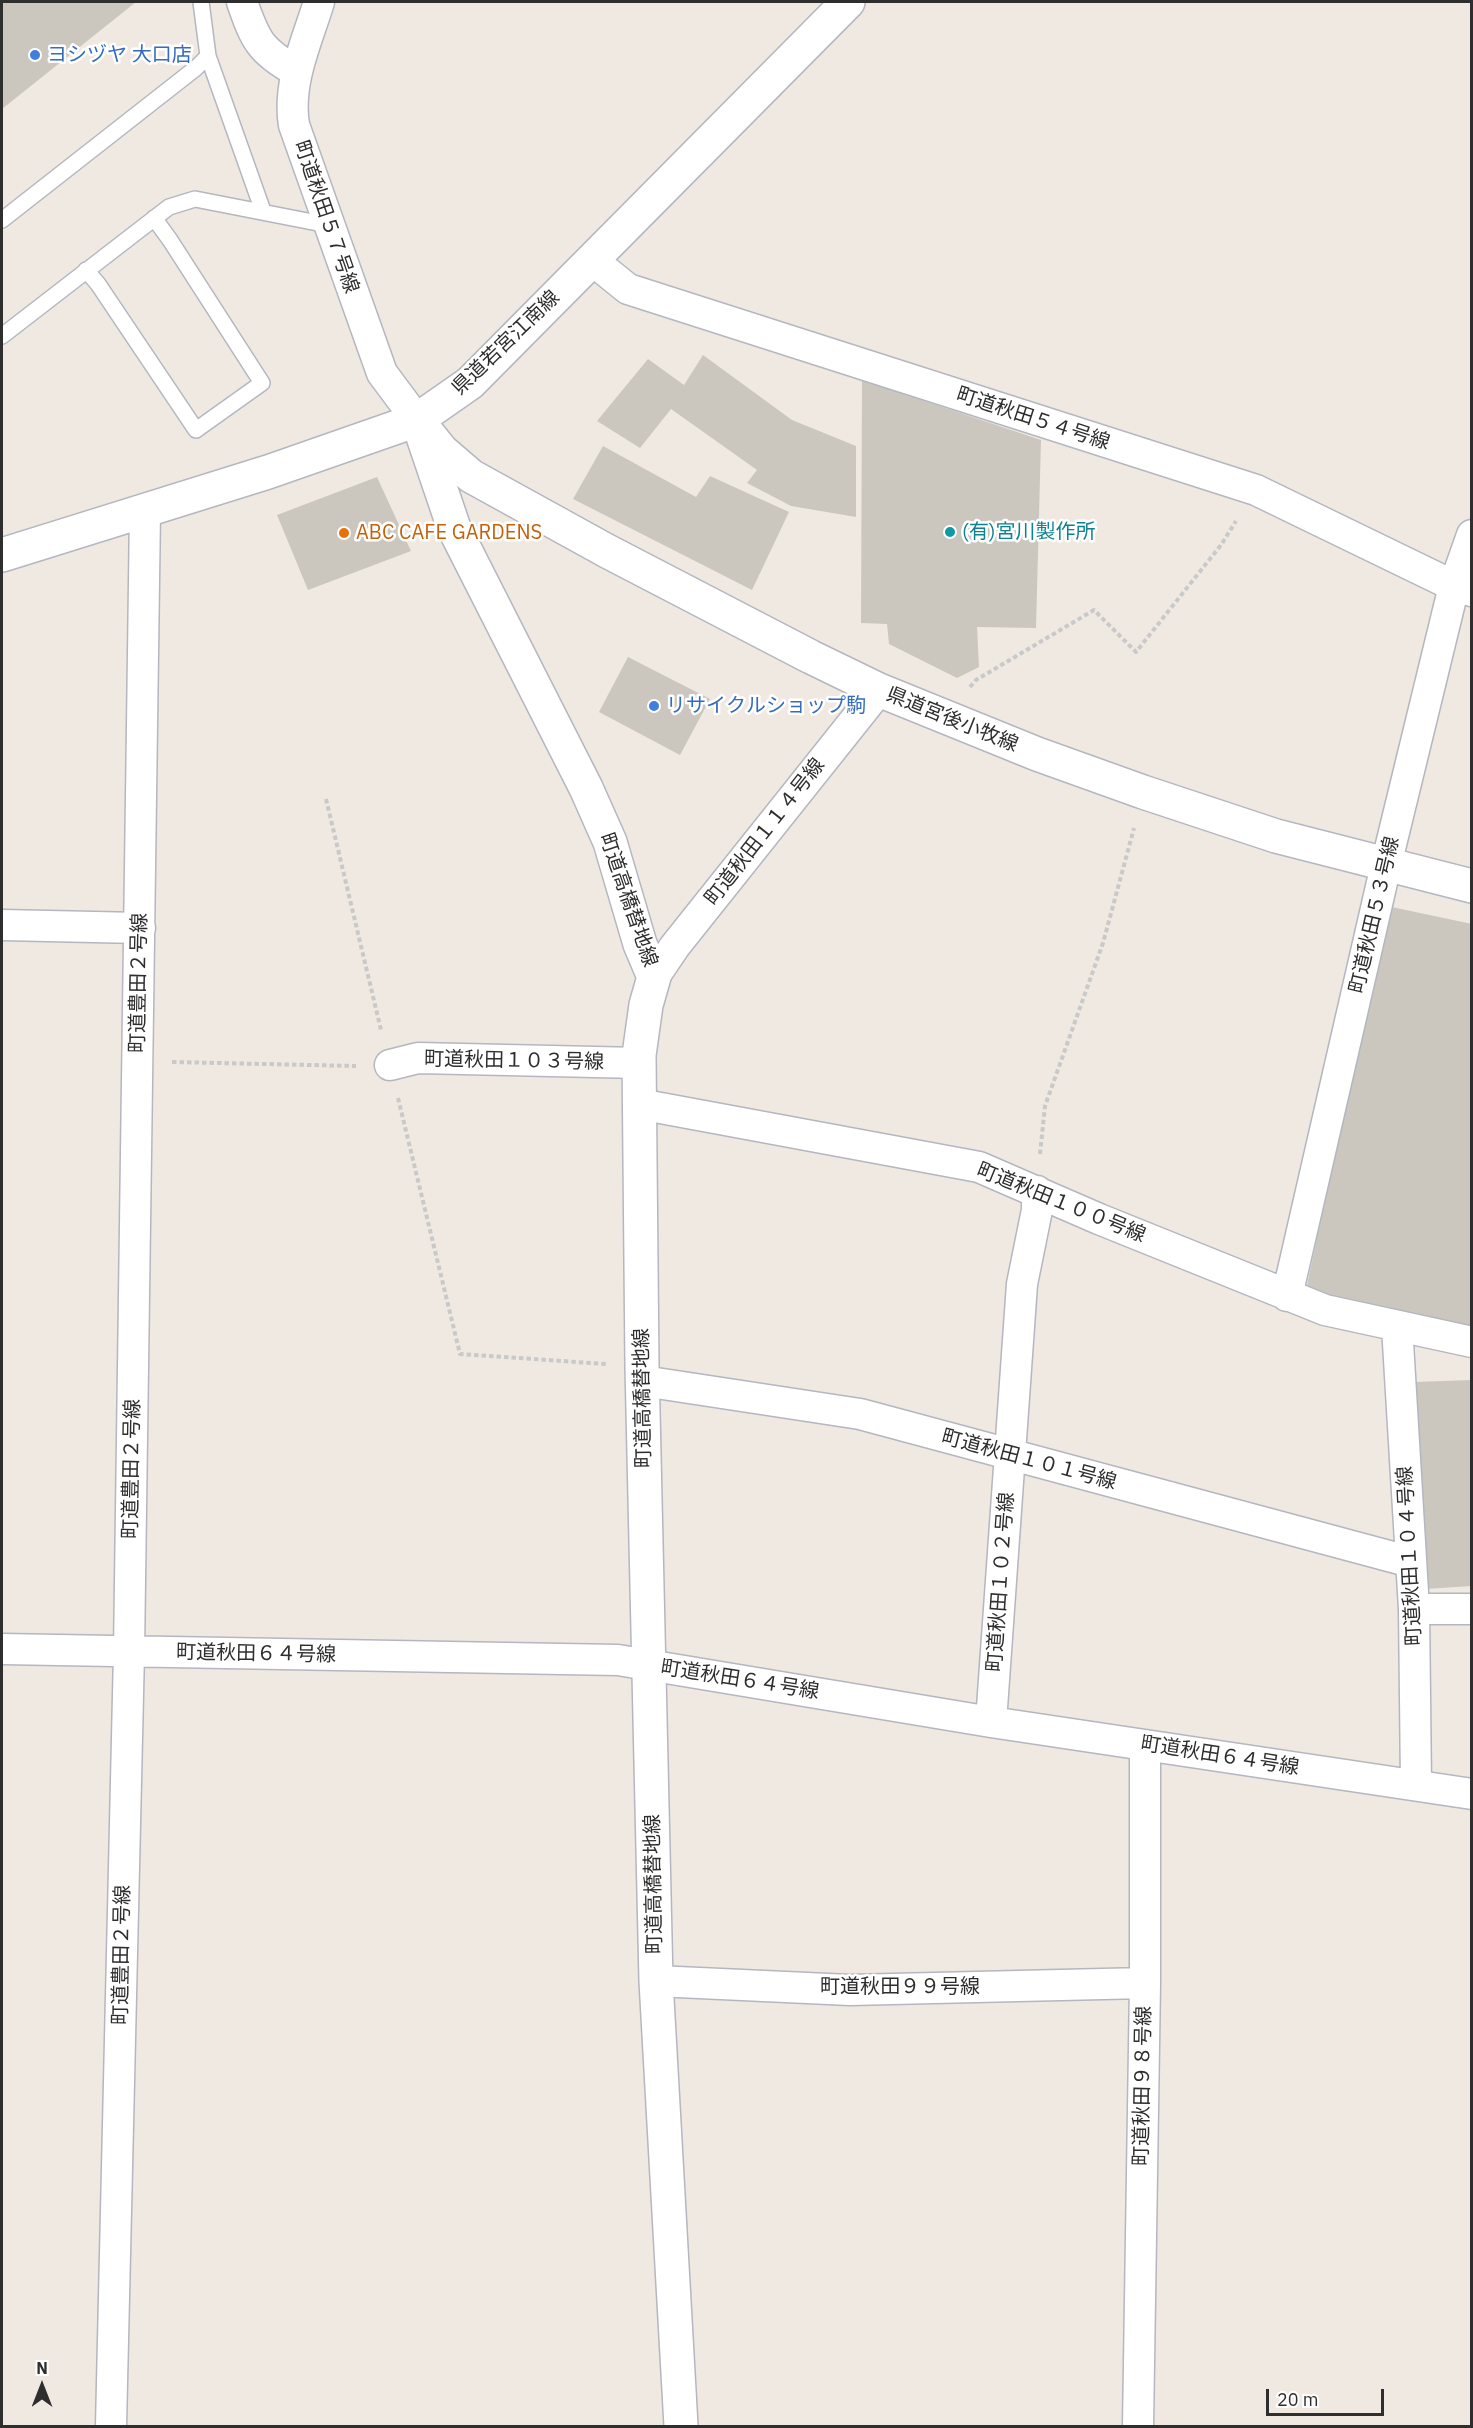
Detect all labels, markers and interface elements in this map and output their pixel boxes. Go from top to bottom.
place label: ヨシヅヤ 大口店 [47,43,192,67]
marker: ヨシヅヤ 大口店 [28,48,42,62]
street label: 町道秋田５７号線 [289,137,363,297]
street label: 県道若宮江南線 [447,286,565,400]
street label: 町道秋田５４号線 [953,383,1113,455]
place label: (有)宮川製作所 [962,520,1095,544]
place label: ABC CAFE GARDENS [356,521,542,545]
marker: (有)宮川製作所 [943,525,957,539]
marker: ABC CAFE GARDENS [337,526,351,540]
street label: 県道宮後小牧線 [883,683,1021,757]
place label: リサイクルショップ駒 [666,694,866,718]
marker: リサイクルショップ駒 [647,699,661,713]
street label: 町道秋田１１４号線 [700,754,830,910]
street label: 町道高橋替地線 [594,830,662,970]
street label: 町道秋田５３号線 [1345,834,1405,996]
street label: 町道豊田２号線 [126,913,152,1053]
street label: 町道秋田１０３号線 [424,1047,604,1075]
street label: 町道秋田１００号線 [973,1158,1149,1248]
street label: 町道高橋替地線 [630,1328,656,1468]
street label: 町道豊田２号線 [119,1399,145,1539]
street label: 町道秋田１０１号線 [939,1425,1119,1495]
street label: 町道秋田１０４号線 [1393,1465,1427,1647]
street label: 町道秋田１０２号線 [983,1491,1019,1673]
street label: 町道秋田６４号線 [176,1641,336,1667]
street label: 町道秋田６４号線 [659,1656,821,1704]
street label: 町道秋田６４号線 [1139,1732,1301,1780]
street label: 町道高橋替地線 [641,1814,667,1954]
street label: 町道豊田２号線 [109,1885,135,2025]
street label: 町道秋田９９号線 [820,1975,980,1999]
street label: 町道秋田９８号線 [1130,2006,1156,2166]
north arrow [12,2356,72,2416]
text: N [36,2358,48,2378]
scale bar [1269,2377,1388,2415]
text: 20 m [1277,2388,1319,2411]

